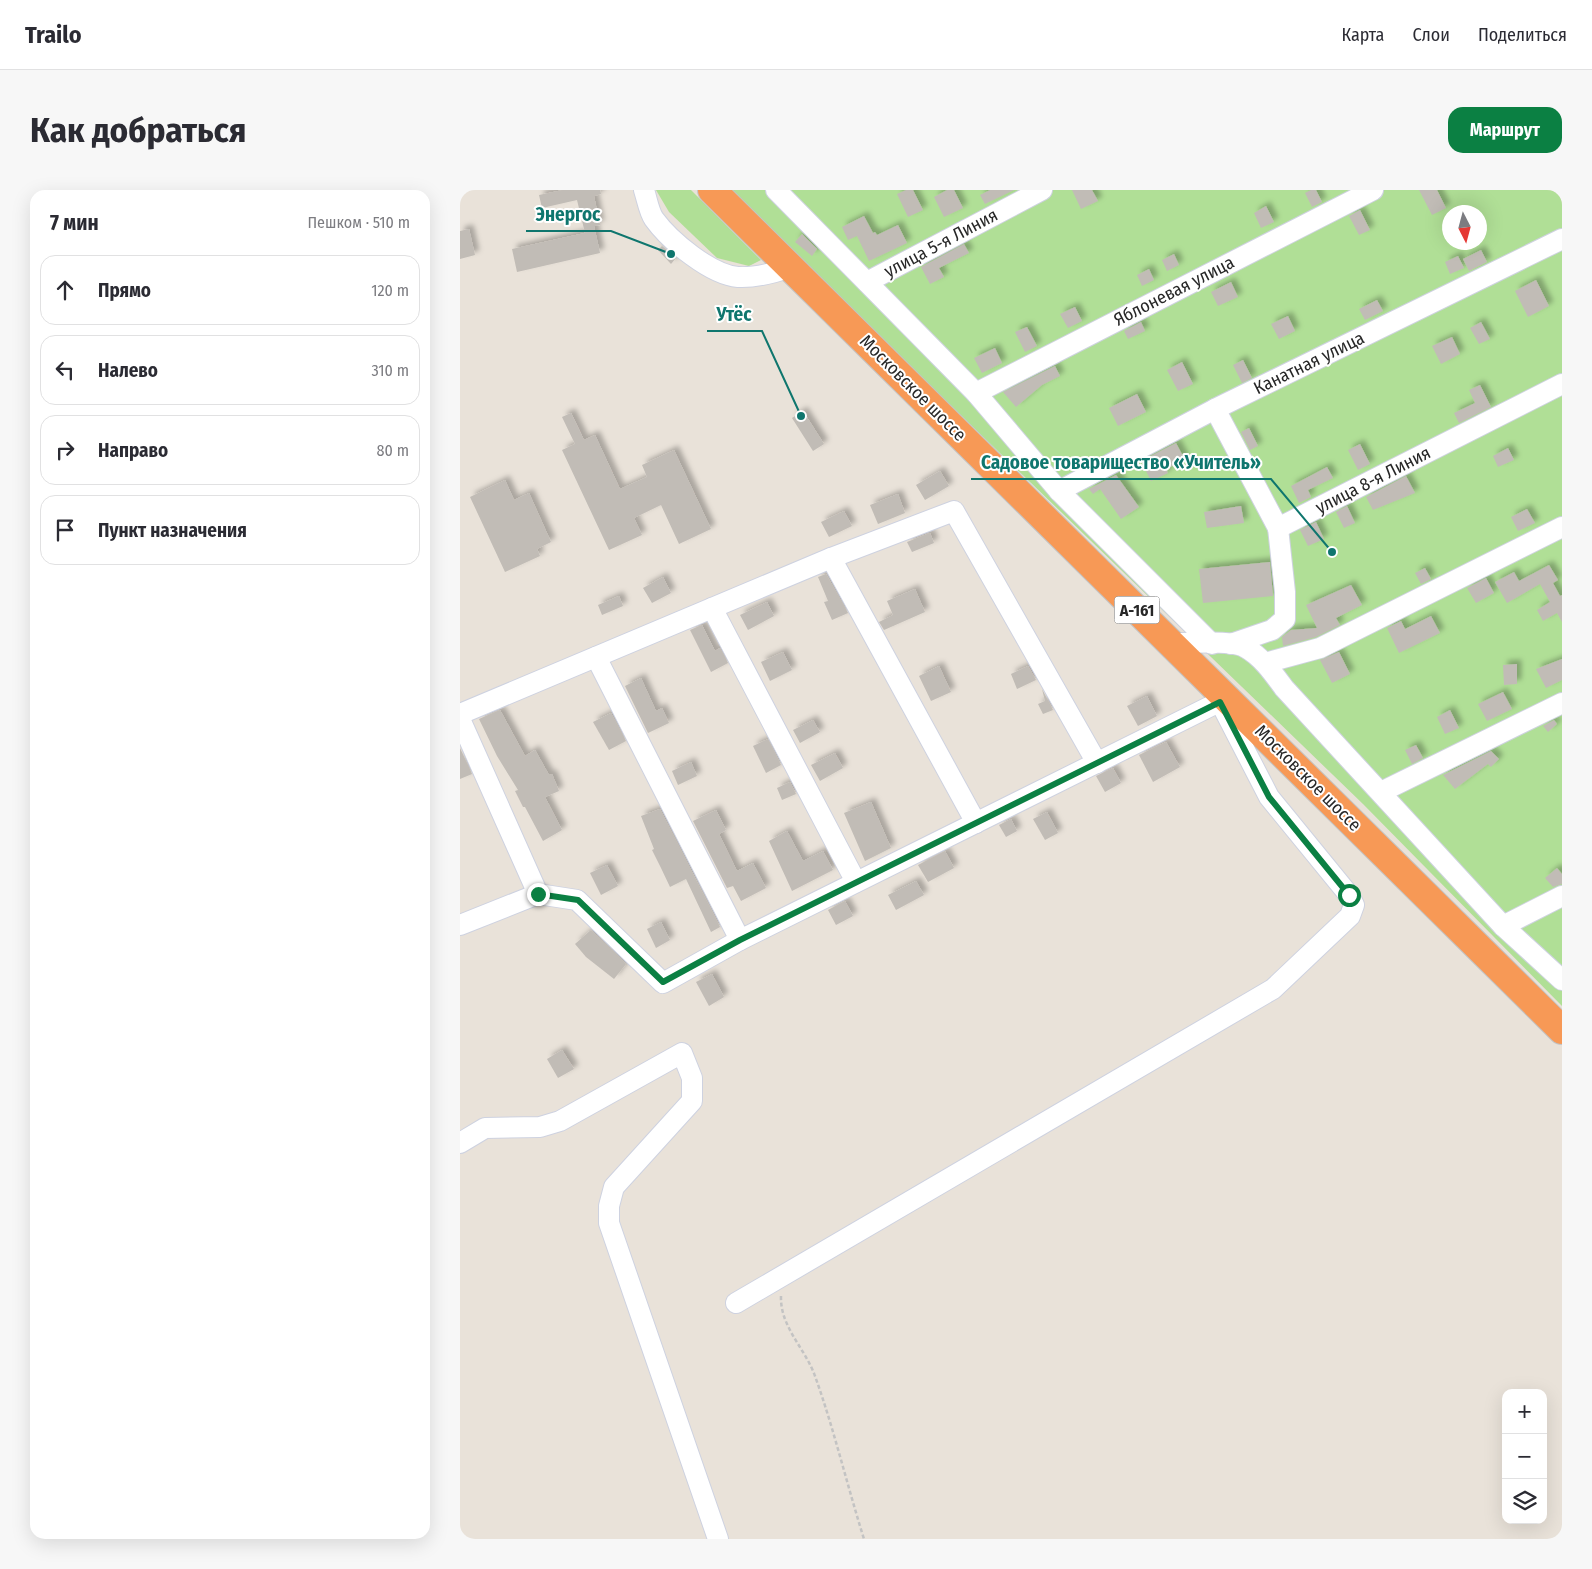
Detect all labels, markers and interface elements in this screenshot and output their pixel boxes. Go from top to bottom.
text: Trailo [25,21,82,49]
text: Карта [1341,24,1384,46]
text: Слои [1412,24,1450,46]
text: Поделиться [1478,24,1567,46]
button: Маршрут [1448,107,1562,153]
text: Как добраться [30,109,247,151]
callout: Энергос [526,197,611,231]
text: Энергос [536,203,601,226]
street label: улица 5-я Линия [880,204,1002,282]
north arrow [1442,205,1487,250]
text: 7 мин [50,210,99,236]
text: Пешком · 510 m [307,213,410,232]
street label: Яблоневая улица [1110,251,1238,331]
icon: ahead [51,276,79,304]
text: Прямо [98,279,151,302]
text: 120 m [371,281,409,300]
callout: Утёс [707,297,762,331]
text: Утёс [716,303,752,326]
street label: Канатная улица [1250,327,1368,399]
street label: Московское шоссе [855,330,971,446]
icon: left [51,356,79,384]
text: Налево [98,359,158,382]
text: 310 m [372,361,409,380]
icon: right [51,436,79,464]
text: Направо [98,439,168,462]
text: 80 m [377,441,409,460]
street label: улица 8-я Линия [1312,442,1434,518]
callout: Садовое товарищество «Учитель» [971,445,1271,479]
text: Садовое товарищество «Учитель» [981,451,1261,474]
icon: arrive [51,516,79,544]
text: Пункт назначения [98,519,247,542]
road number: А-161 [1114,596,1160,624]
street label: Московское шоссе [1250,720,1366,836]
route end [527,883,550,906]
route start [1338,884,1361,907]
map controls [1502,1389,1547,1524]
button: + [1502,1389,1547,1434]
button: − [1502,1434,1547,1479]
button: layers [1502,1479,1547,1524]

